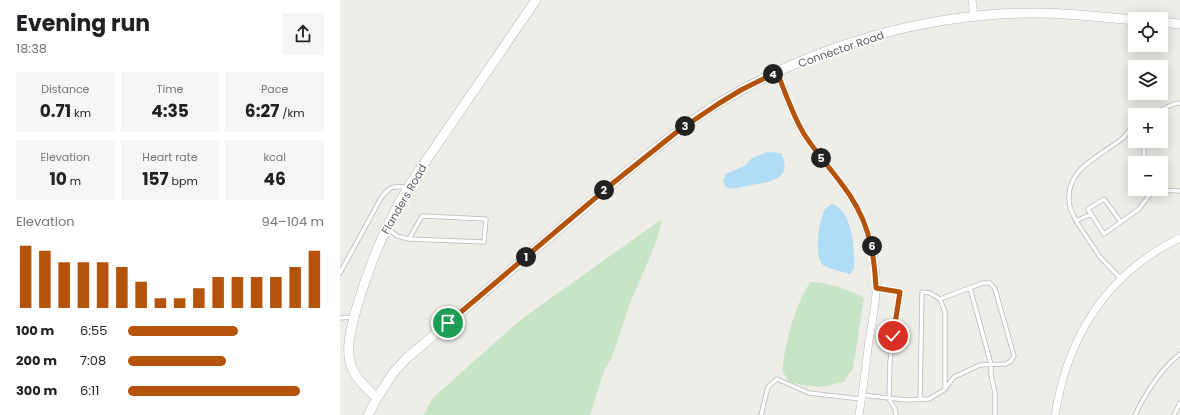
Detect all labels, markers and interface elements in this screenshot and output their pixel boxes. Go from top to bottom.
text: Evening run [16,8,150,39]
map controls [1128,12,1168,196]
button: locate [1128,12,1168,52]
button: share [282,13,324,55]
street label: Connector Road [796,27,886,71]
text: 18:38 [16,39,47,58]
button: layers [1128,60,1168,100]
pin: 4 [763,64,783,84]
text: 4 [769,66,777,82]
text: Distance [41,81,89,97]
text: Time [157,81,183,97]
text: Pace [261,81,288,97]
text: 0.71 [40,99,71,123]
text: 4:35 [151,99,189,123]
text: 6:27 [245,99,279,123]
text: km [71,105,91,121]
text: /km [279,105,304,121]
button: + [1128,108,1168,148]
pin: 3 [675,116,695,136]
text: 3 [682,118,688,134]
pin: 5 [811,148,831,168]
text: Elevation [41,149,90,165]
text: Heart rate [142,149,198,165]
text: kcal [263,149,286,165]
text: 5 [817,150,825,166]
button: − [1128,156,1168,196]
street label: Flanders Road [377,161,431,237]
text: 10 [49,167,67,191]
text: 157 [142,167,169,191]
text: 46 [263,167,286,191]
text: m [67,173,81,189]
text: bpm [169,173,198,189]
pin: 2 [594,180,614,200]
text: 2 [601,182,607,198]
text: Elevation [16,212,75,231]
text: 94–104 m [261,212,324,231]
pin: 6 [862,236,882,256]
text: 6 [868,238,876,254]
pin: 1 [516,247,536,267]
text: 1 [524,249,528,265]
pin [431,306,465,340]
icon: arrive [437,312,459,334]
pin [876,319,910,353]
text: 100 m [16,321,54,340]
text: 6:55 [80,321,107,340]
icon: check [882,325,904,347]
text: 200 m [16,351,57,370]
text: 7:08 [80,351,106,370]
text: 300 m [16,381,57,400]
text: 6:11 [80,381,99,400]

